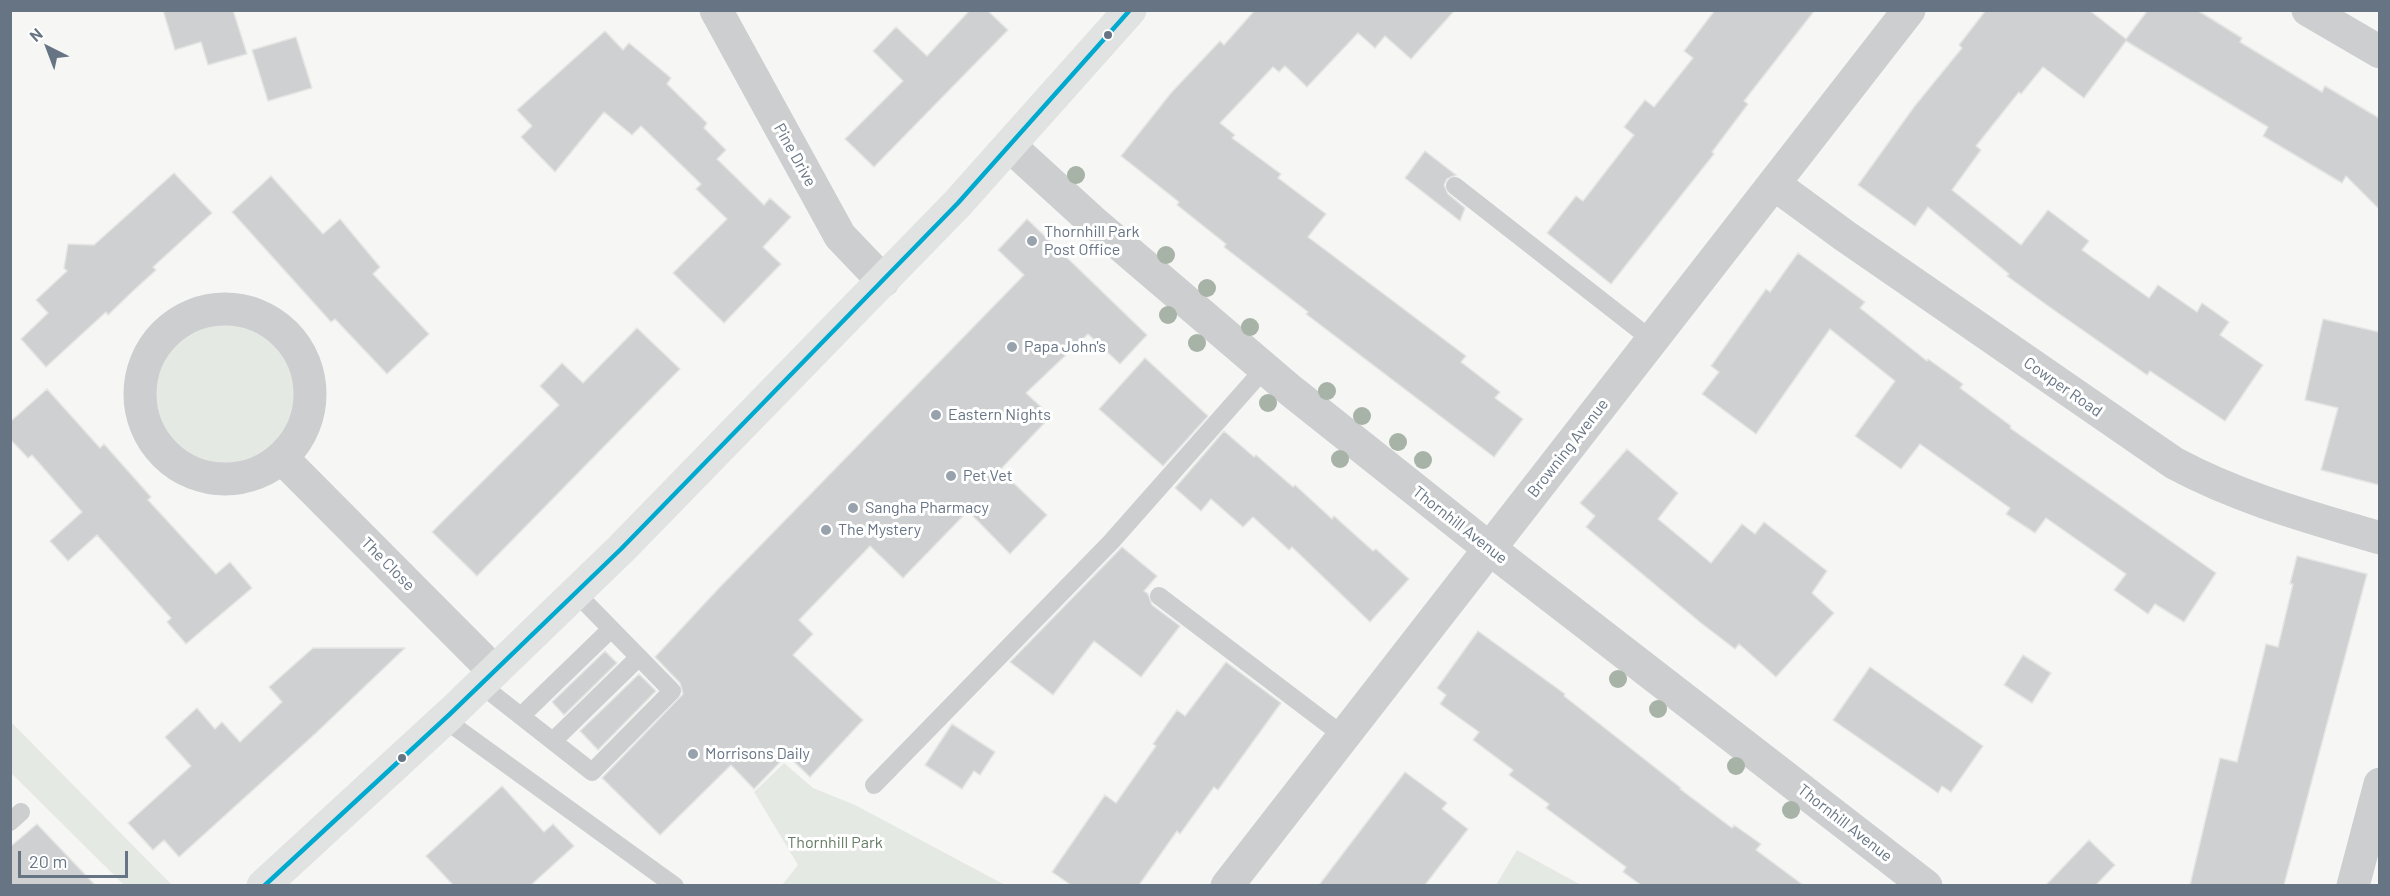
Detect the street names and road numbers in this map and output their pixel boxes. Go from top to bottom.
street label: Pine Drive [770,120,820,190]
street label: Cowper Road [2020,353,2106,421]
street label: Browning Avenue [1524,395,1612,501]
street label: Thornhill Avenue [1409,482,1511,568]
street label: The Close [357,533,419,595]
street label: Thornhill Avenue [1794,780,1896,866]

